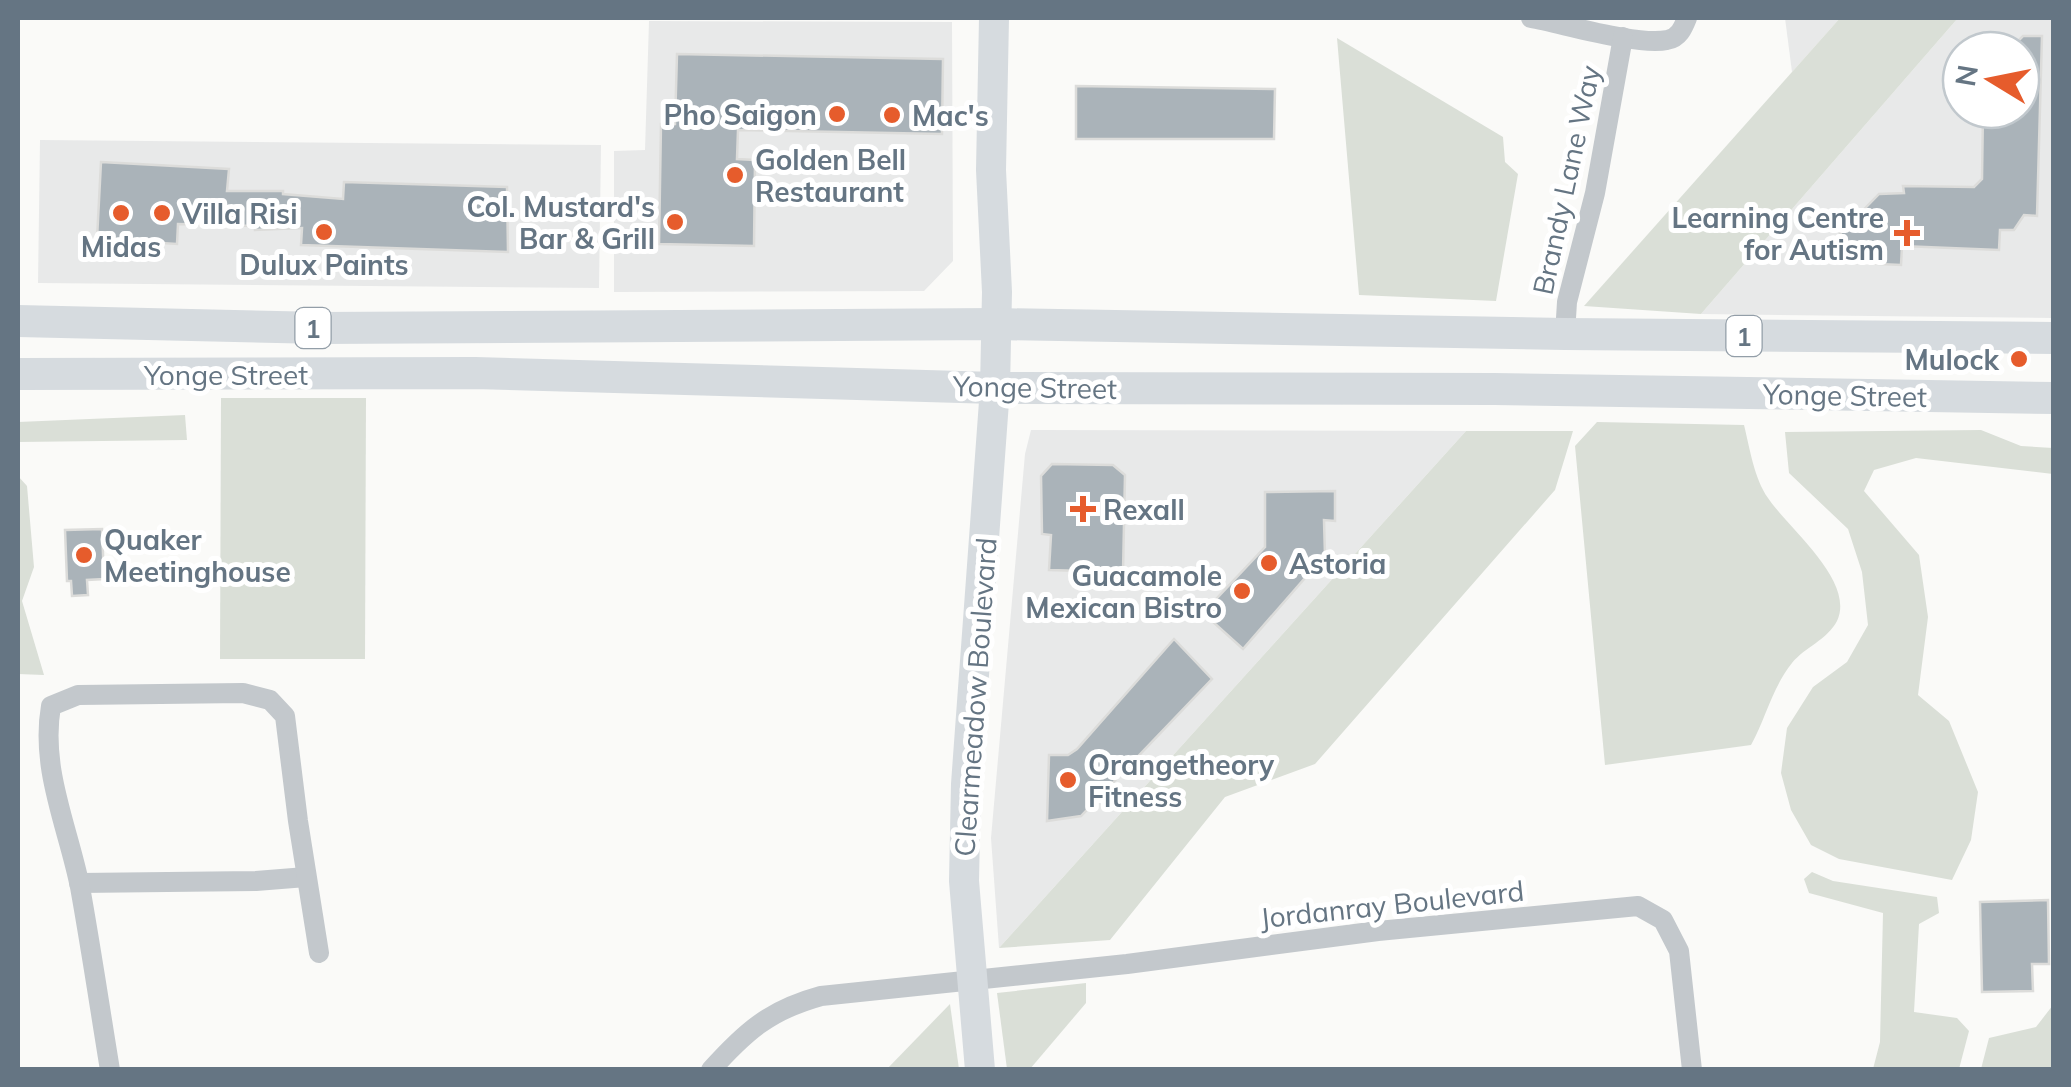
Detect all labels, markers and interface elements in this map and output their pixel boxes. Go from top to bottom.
north arrow [1941,30,2041,130]
street label: Brandy Lane Way [1525,62,1607,298]
text: N [1947,62,1985,89]
place label: Pho Saigon [664,97,817,132]
place label: Mac's [912,98,989,133]
marker: Pho Saigon [826,103,848,125]
marker: Mac's [881,104,903,126]
place label: Golden Bell Restaurant [755,142,906,209]
marker: Golden Bell Restaurant [724,164,746,186]
place label: Col. Mustard's Bar & Grill [466,189,655,256]
place label: Villa Risi [181,196,297,231]
place label: Learning Centre for Autism [1671,200,1884,267]
marker: Midas [110,202,132,224]
marker: Villa Risi [151,202,173,224]
marker: Col. Mustard's Bar & Grill [664,211,686,233]
marker: Learning Centre for Autism [1894,220,1920,246]
marker: Dulux Paints [313,221,335,243]
place label: Midas [81,229,161,264]
place label: Dulux Paints [239,247,409,282]
road number: 1 [296,308,330,348]
road number: 1 [1726,316,1762,356]
place label: Mulock [1904,342,2000,377]
marker: Mulock [2008,348,2030,370]
street label: Yonge Street [143,357,308,392]
street label: Yonge Street [952,368,1118,406]
street label: Yonge Street [1762,376,1928,414]
place label: Rexall [1103,492,1185,527]
marker: Rexall [1072,498,1094,520]
place label: Quaker Meetinghouse [104,522,291,589]
street label: Clearmeadow Boulevard [946,536,1004,858]
marker: Quaker Meetinghouse [73,544,95,566]
place label: Astoria [1289,546,1386,581]
marker: Astoria [1258,552,1280,574]
place label: Guacamole Mexican Bistro [1025,558,1222,625]
marker: Guacamole Mexican Bistro [1231,580,1253,602]
place label: Orangetheory Fitness [1088,747,1275,814]
marker: Orangetheory Fitness [1057,769,1079,791]
street label: Jordanray Boulevard [1258,873,1526,935]

